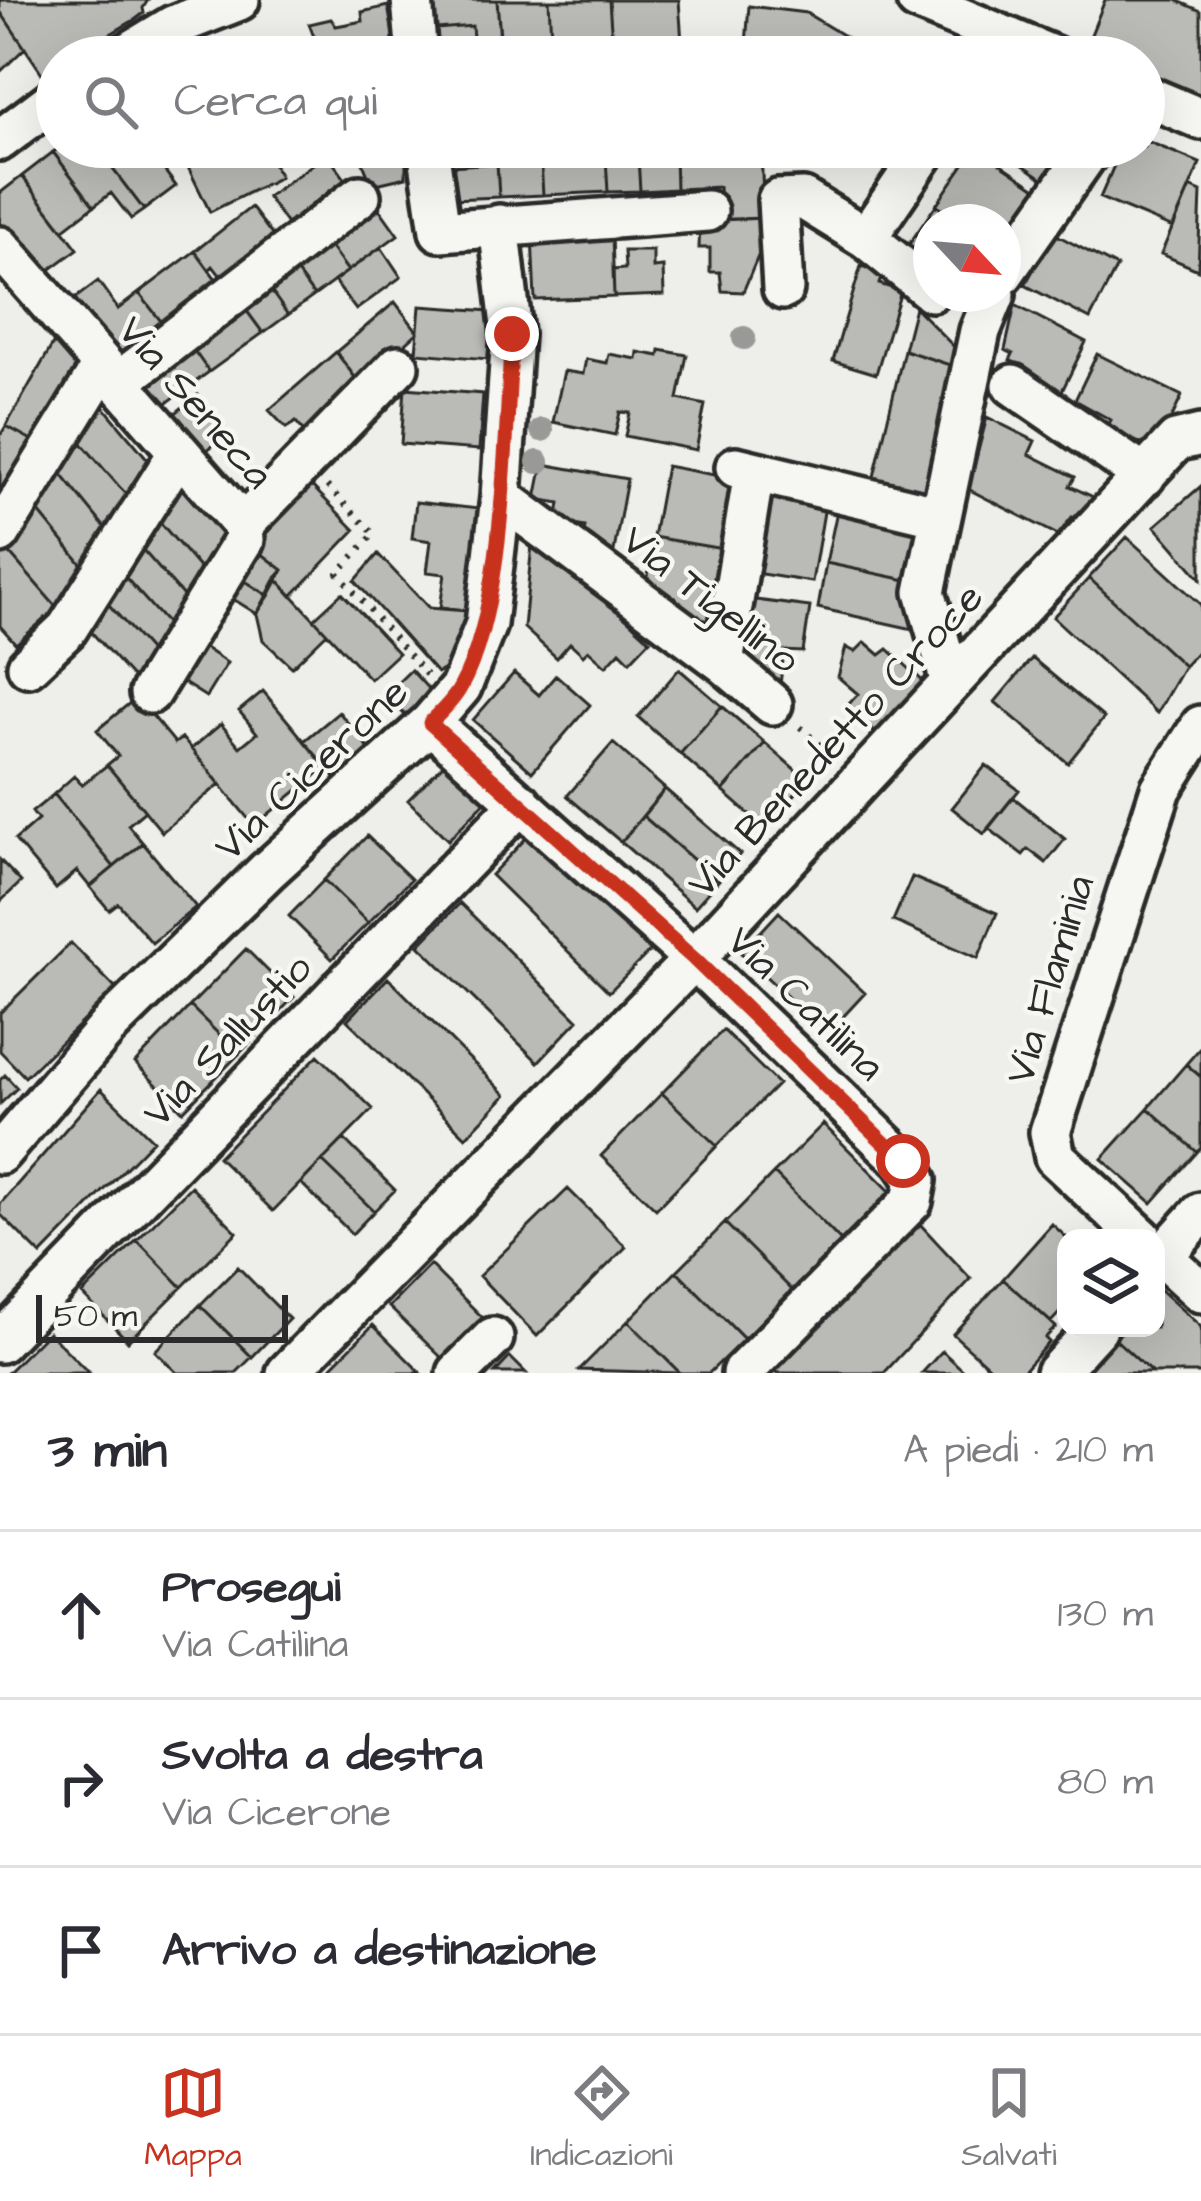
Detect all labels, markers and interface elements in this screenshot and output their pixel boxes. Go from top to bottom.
search box [36,36,1165,168]
icon: search [78,69,144,135]
text: Cerca qui [174,71,377,133]
north arrow [913,204,1021,312]
street label: Via Seneca [103,304,286,502]
route end [485,307,539,361]
street label: Via Tigellino [609,512,812,688]
street label: Via Benedetto Croce [675,571,998,911]
street label: Via Cicerone [202,665,422,876]
street label: Via Flaminia [992,868,1110,1091]
street label: Via Catilina [713,914,897,1095]
street label: Via Sallustio [130,941,326,1141]
route start [876,1134,930,1188]
map controls [1057,1229,1165,1337]
button: layers [1057,1229,1165,1337]
scale bar [36,1289,288,1342]
text: 50 m [54,1293,137,1339]
text: 3 min [48,1416,167,1487]
text: A piedi · 210 m [903,1424,1153,1478]
text: Prosegui [162,1557,341,1619]
icon: ahead [48,1582,114,1648]
text: 130 m [1058,1588,1153,1642]
text: Via Catilina [162,1619,348,1673]
text: Svolta a destra [162,1725,483,1787]
icon: right [48,1750,114,1816]
text: 80 m [1057,1756,1153,1810]
text: Via Cicerone [162,1787,391,1841]
icon: arrive [48,1918,114,1984]
text: Arrivo a destinazione [162,1920,597,1982]
tab: Mappa [144,2060,242,2178]
tab: Indicazioni [530,2060,673,2178]
tab: Salvati [961,2060,1057,2178]

